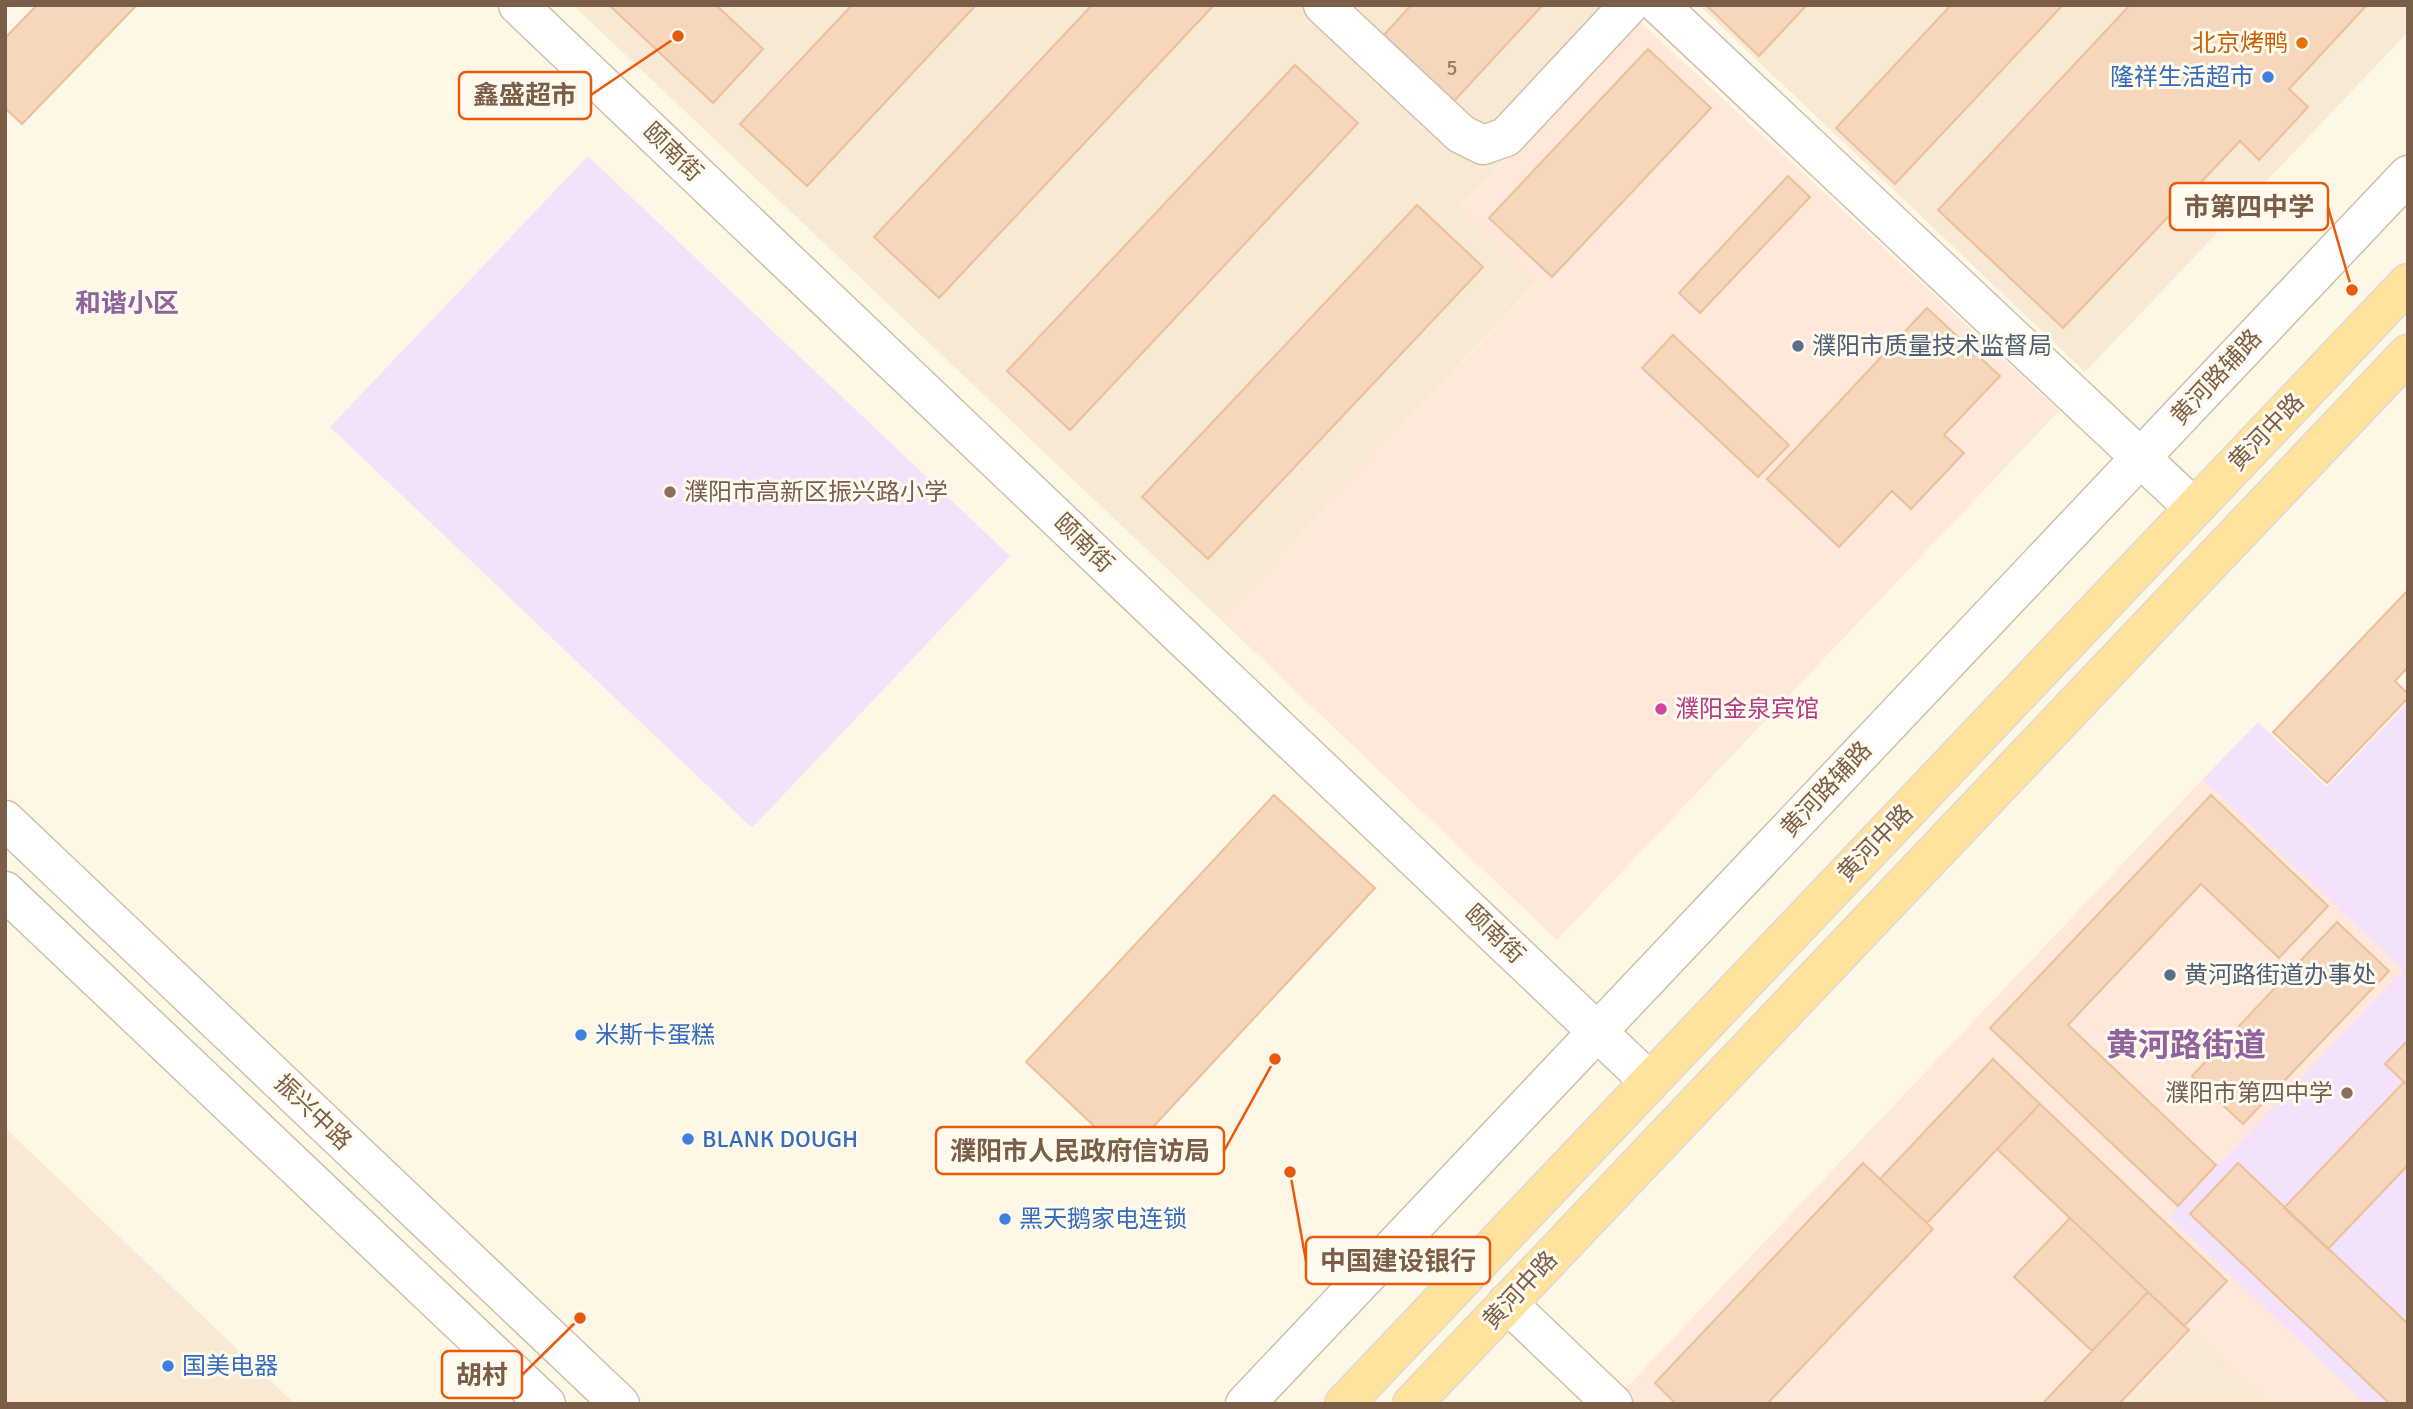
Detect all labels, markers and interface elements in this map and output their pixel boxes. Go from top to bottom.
place label: 北京烤鸭 [2192,28,2288,58]
marker: 北京烤鸭 [2294,35,2310,51]
house number: 5 [1446,55,1458,81]
place label: 隆祥生活超市 [2110,62,2254,92]
marker: 隆祥生活超市 [2260,69,2276,85]
callout: 鑫盛超市 [459,72,591,119]
text: 鑫盛超市 [473,80,577,112]
street label: 颐南街 [637,116,709,188]
callout: 市第四中学 [2170,183,2328,230]
text: 市第四中学 [2184,192,2314,224]
district label: 和谐小区 [75,288,179,320]
street label: 黄河路辅路 [2164,323,2268,431]
place label: 濮阳市质量技术监督局 [1812,331,2052,361]
marker: 濮阳市质量技术监督局 [1790,338,1806,354]
street label: 黄河中路 [2222,387,2310,477]
place label: 濮阳市高新区振兴路小学 [684,477,948,507]
marker: 濮阳市高新区振兴路小学 [662,484,678,500]
street label: 颐南街 [1048,507,1120,579]
place label: 濮阳金泉宾馆 [1675,694,1819,724]
marker: 濮阳金泉宾馆 [1653,701,1669,717]
street label: 黄河路辅路 [1774,735,1878,843]
street label: 黄河中路 [1831,798,1919,888]
street label: 颐南街 [1459,898,1531,970]
place label: 黄河路街道办事处 [2184,960,2376,990]
marker: 黄河路街道办事处 [2162,967,2178,983]
place label: 米斯卡蛋糕 [595,1020,715,1050]
district label: 黄河路街道 [2106,1026,2266,1065]
marker: 米斯卡蛋糕 [573,1027,589,1043]
street label: 振兴中路 [268,1068,358,1156]
place label: 濮阳市第四中学 [2165,1078,2333,1108]
marker: 濮阳市第四中学 [2339,1085,2355,1101]
place label: BLANK DOUGH [702,1124,858,1154]
callout: 濮阳市人民政府信访局 [936,1127,1224,1174]
marker: BLANK DOUGH [680,1131,696,1147]
text: 濮阳市人民政府信访局 [950,1136,1210,1168]
place label: 黑天鹅家电连锁 [1019,1204,1187,1234]
marker: 黑天鹅家电连锁 [997,1211,1013,1227]
callout: 中国建设银行 [1306,1237,1490,1284]
street label: 黄河中路 [1476,1245,1564,1335]
text: 中国建设银行 [1320,1246,1476,1278]
place label: 国美电器 [182,1351,278,1381]
callout: 胡村 [442,1351,522,1398]
marker: 国美电器 [160,1358,176,1374]
text: 胡村 [456,1360,508,1392]

